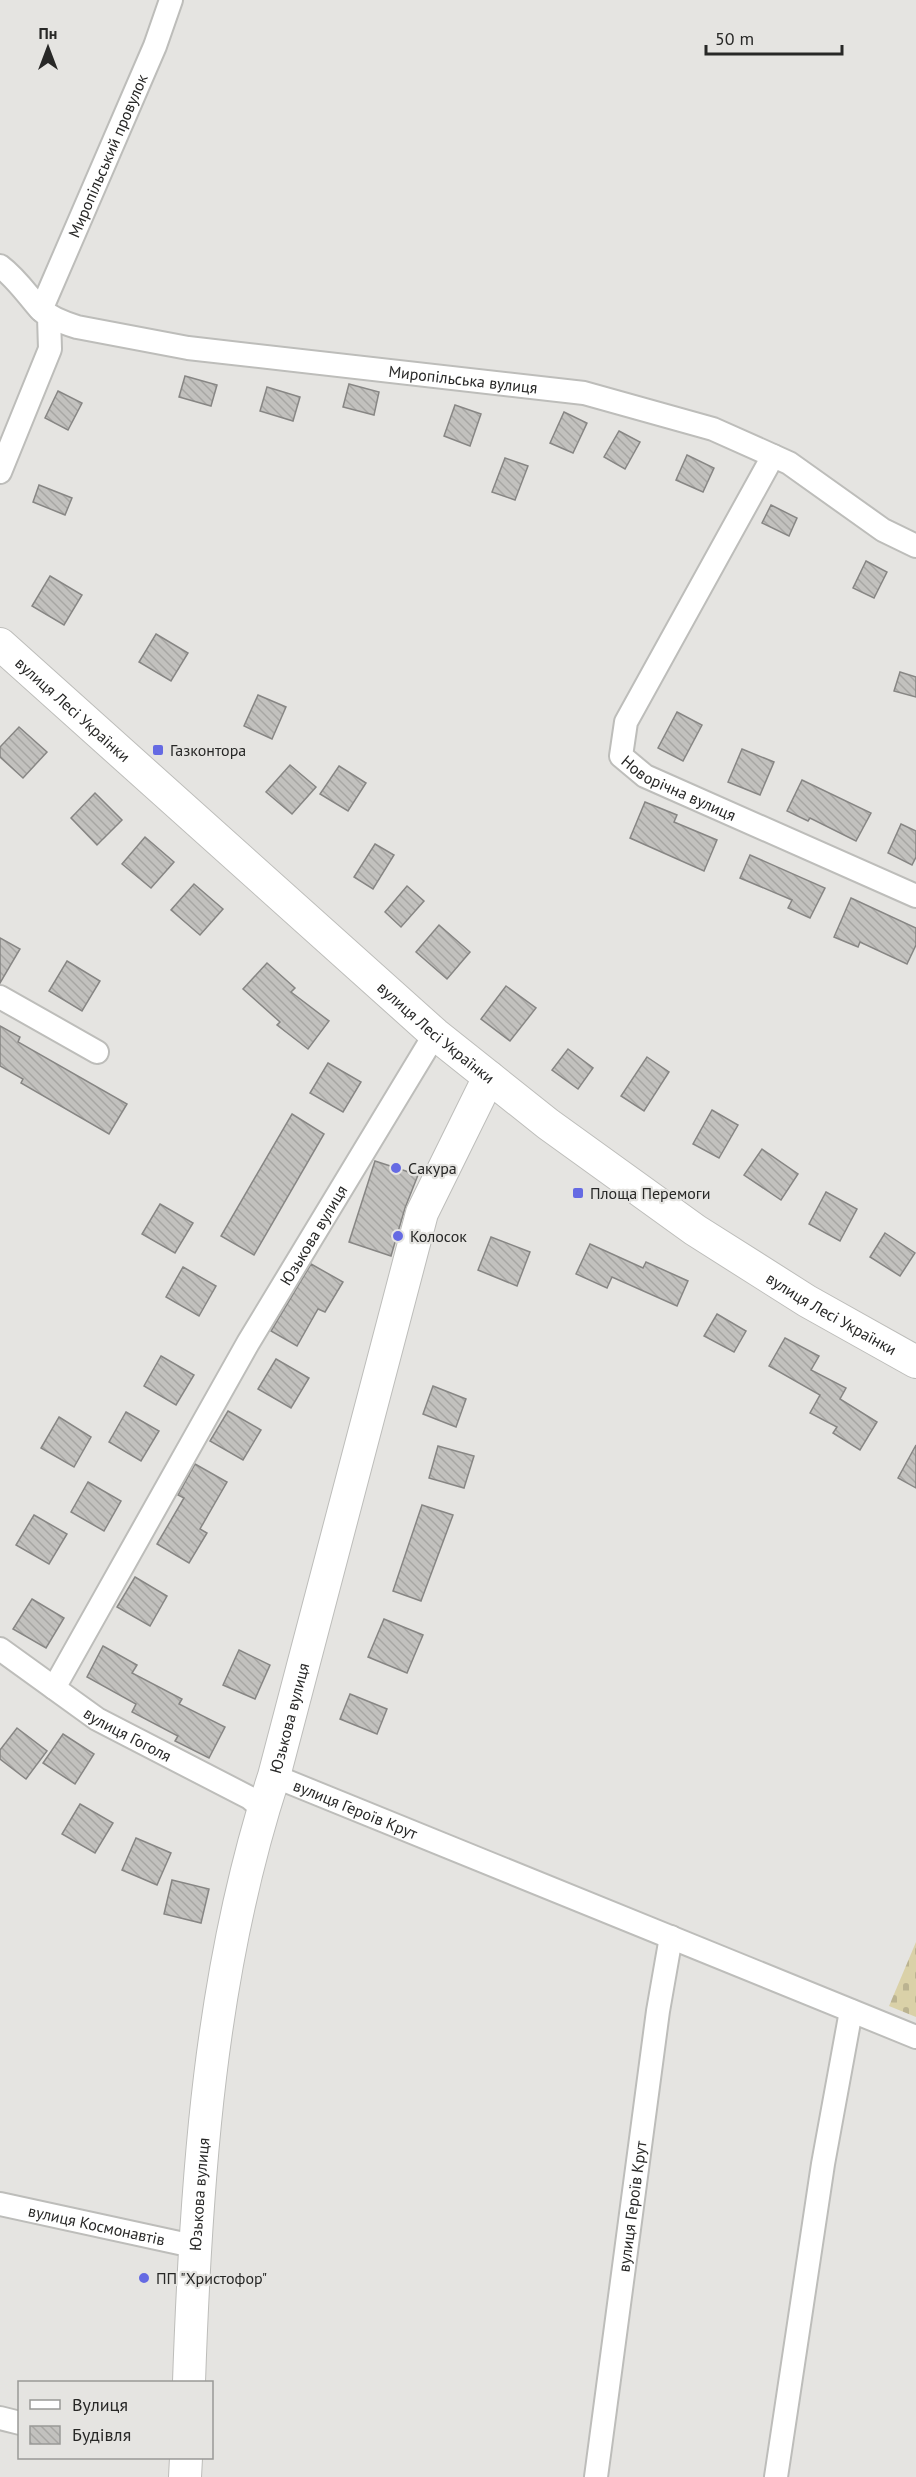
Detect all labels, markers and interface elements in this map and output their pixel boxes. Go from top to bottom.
north arrow [18,18,78,78]
scale bar [706,18,842,56]
text: Пн [39,23,57,43]
text: 50 m [715,27,754,50]
street label: Миропільський провулок [63,71,152,241]
street label: Миропільська вулиця [388,361,539,398]
street label: вулиця Лесі Українки [11,653,135,766]
place label: Газконтора [170,740,246,760]
marker: Газконтора [151,743,165,757]
street label: Новорічна вулиця [617,751,739,825]
street label: вулиця Лесі Українки [373,977,499,1088]
place label: Сакура [408,1158,457,1178]
marker: Сакура [389,1161,403,1175]
street label: Юзькова вулиця [275,1181,351,1289]
place label: Площа Перемоги [590,1183,710,1203]
marker: Площа Перемоги [571,1186,585,1200]
place label: Колосок [410,1226,467,1246]
marker: Колосок [391,1229,405,1243]
street label: вулиця Лесі Українки [763,1268,900,1359]
street label: Юзькова вулиця [265,1661,313,1775]
street label: вулиця Гоголя [80,1703,175,1766]
street label: вулиця Героїв Крут [291,1775,421,1844]
street label: Юзькова вулиця [185,2137,213,2251]
street label: вулиця Героїв Крут [613,2139,651,2273]
street label: вулиця Космонавтів [27,2200,167,2250]
place label: ПП "Христофор" [156,2268,267,2288]
marker: ПП "Христофор" [137,2271,151,2285]
legend [18,2381,213,2459]
text: Вулиця [72,2393,128,2416]
text: Будівля [72,2423,131,2446]

